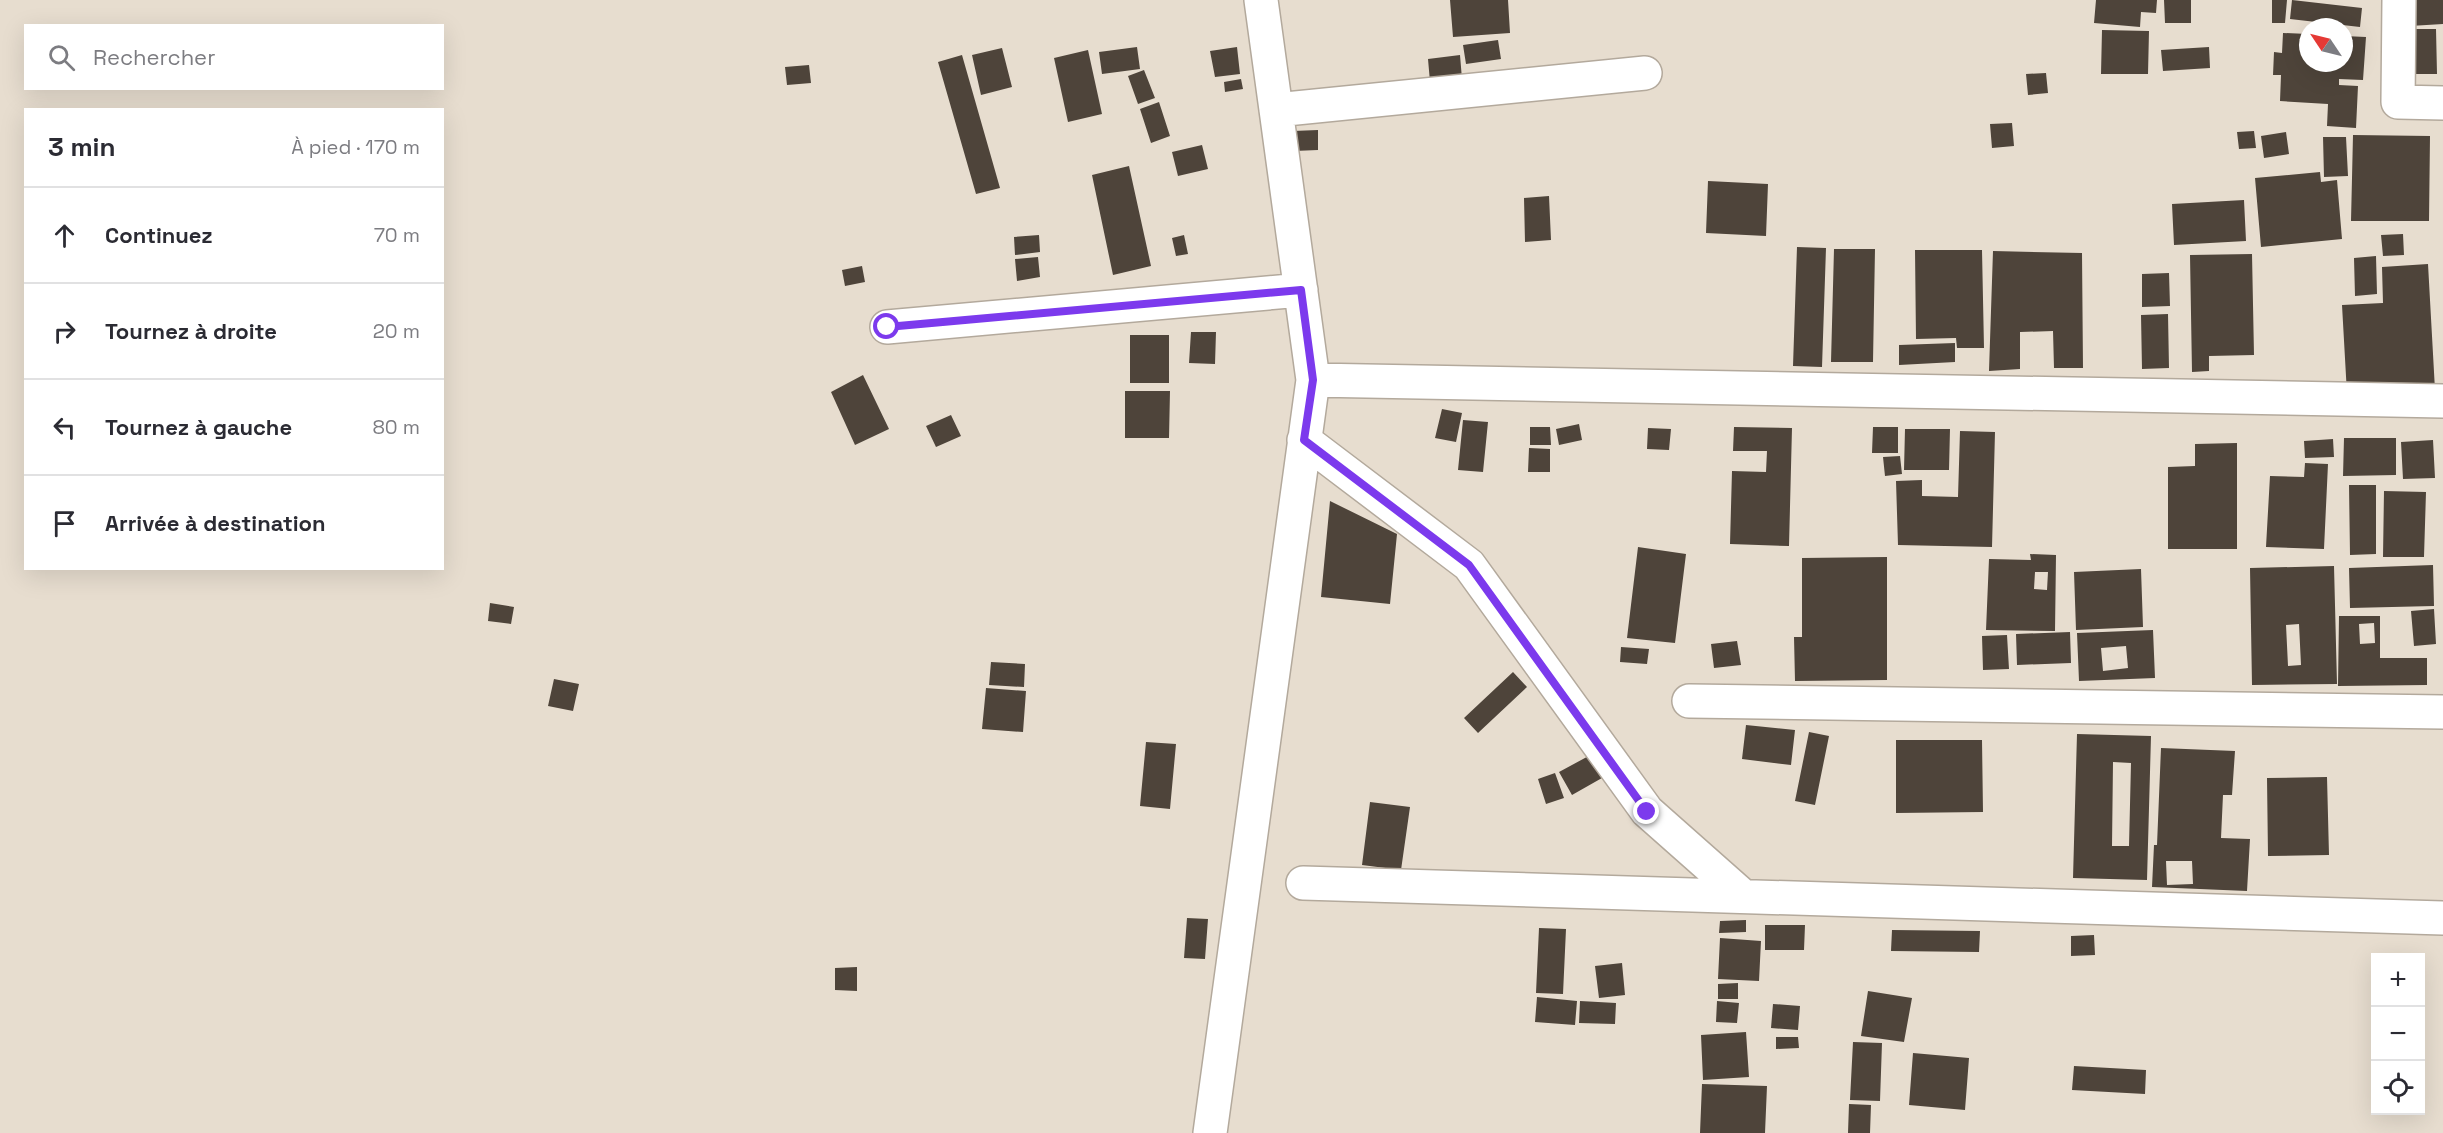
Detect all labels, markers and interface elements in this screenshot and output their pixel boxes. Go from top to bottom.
north arrow [2299,18,2353,72]
search box [24,24,444,90]
icon: search [45,41,78,74]
text: Rechercher [93,43,215,71]
text: 3 min [48,130,116,164]
text: À pied · 170 m [291,134,420,160]
icon: ahead [48,219,81,252]
text: Continuez [105,221,213,249]
text: 70 m [374,222,420,248]
route start [873,313,899,339]
icon: right [48,315,81,348]
text: Tournez à droite [105,317,277,345]
text: 20 m [373,318,420,344]
icon: left [48,411,81,444]
text: Tournez à gauche [105,413,292,441]
text: 80 m [372,414,420,440]
icon: arrive [48,507,81,540]
text: Arrivée à destination [105,509,326,537]
route end [1633,798,1659,824]
map controls [2371,953,2425,1115]
button: + [2371,953,2425,1007]
button: − [2371,1007,2425,1061]
button: locate [2371,1061,2425,1115]

